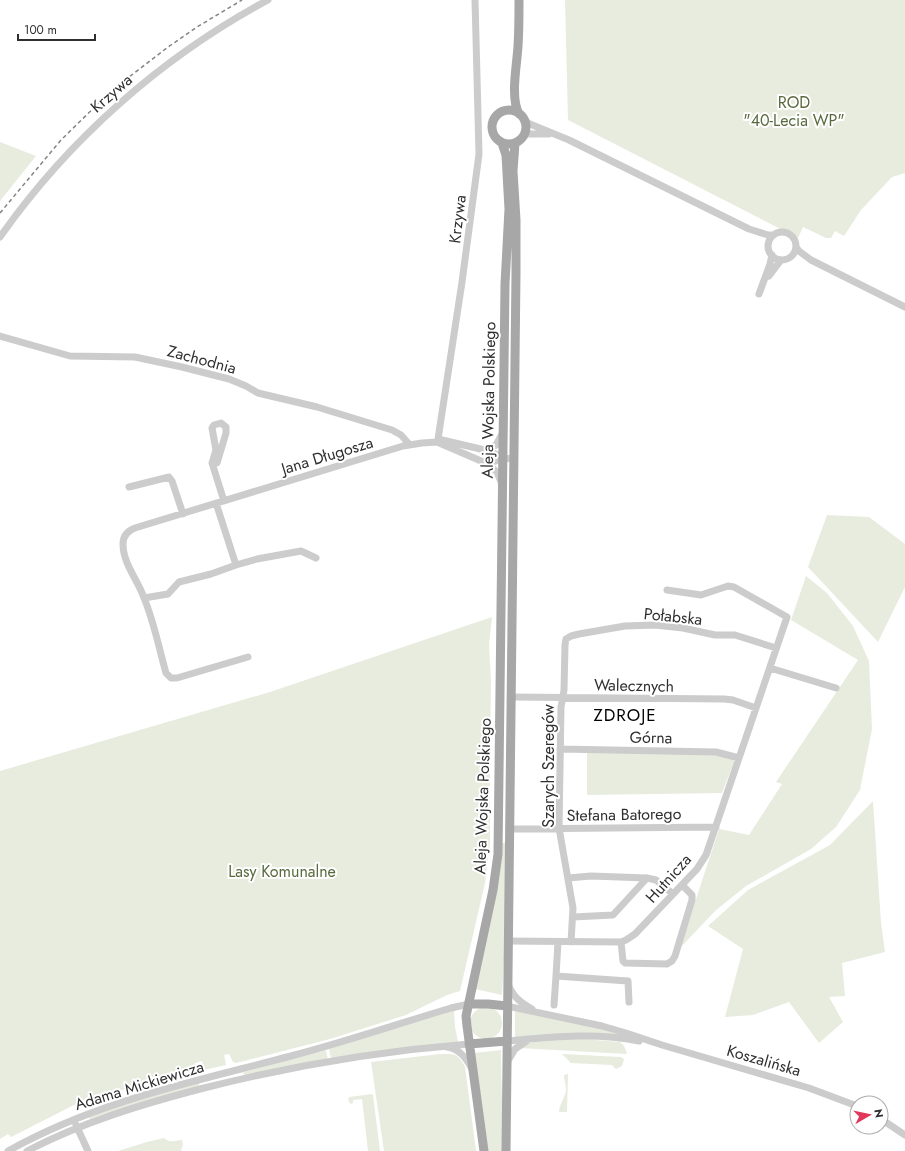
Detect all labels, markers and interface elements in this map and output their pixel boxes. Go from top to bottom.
scale bar [18,16,95,42]
text: 100 m [24,21,57,39]
street label: Krzywa [85,69,137,118]
park label: ROD "40-Lecia WP" [743,91,845,132]
street label: Krzywa [443,193,472,245]
street label: Aleja Wojska Polskiego [476,321,501,479]
street label: Zachodnia [165,339,239,380]
street label: Jana Długosza [277,431,376,481]
street label: Połabska [643,602,703,631]
street label: Walecznych [594,673,674,698]
district label: ZDROJE [593,703,657,727]
street label: Szarych Szeregów [537,704,560,828]
street label: Aleja Wojska Polskiego [468,717,497,875]
street label: Górna [629,726,673,749]
street label: Stefana Batorego [567,802,682,827]
street label: Hutnicza [640,849,697,908]
park label: Lasy Komunalne [228,860,336,883]
street label: Koszalińska [724,1039,804,1082]
street label: Adama Mickiewicza [72,1055,207,1116]
north arrow [849,1095,889,1135]
text: N [870,1108,887,1119]

